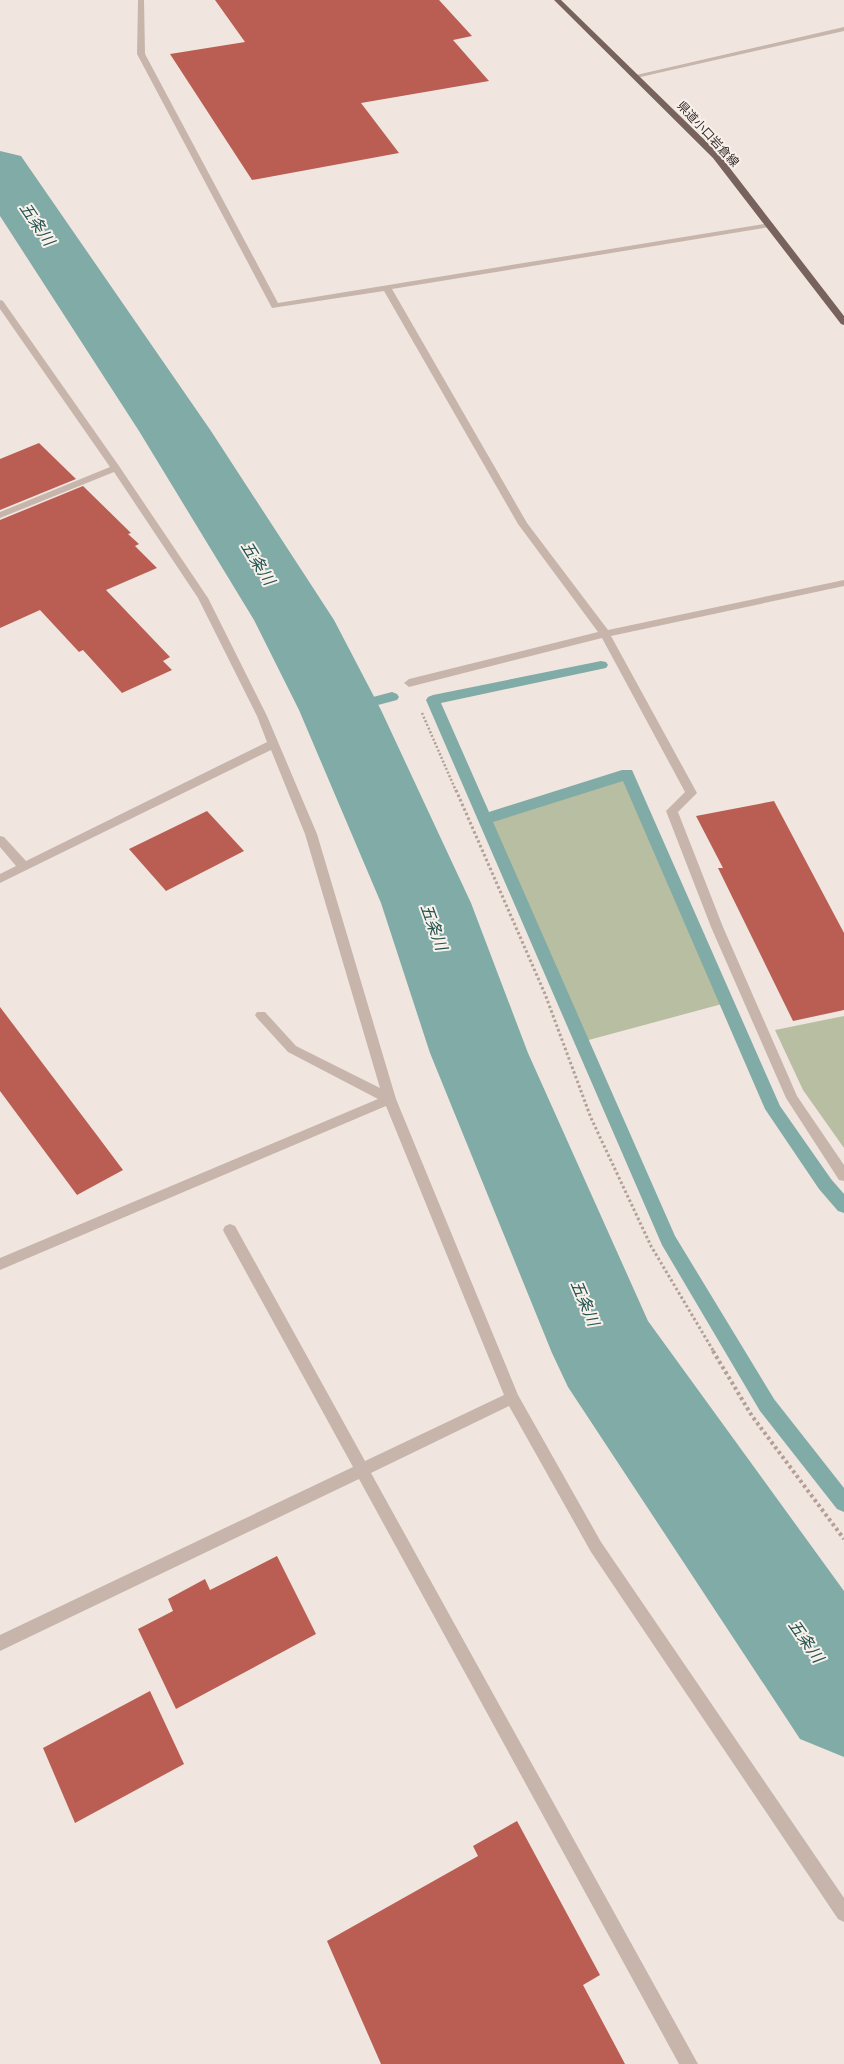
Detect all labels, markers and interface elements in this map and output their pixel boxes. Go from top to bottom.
street label: 県道小口岩倉線 [673,97,743,171]
water label: 五条川 [14,198,61,252]
water label: 五条川 [236,537,282,591]
water label: 五条川 [415,901,454,955]
water label: 五条川 [565,1276,606,1331]
water label: 五条川 [783,1615,830,1669]

